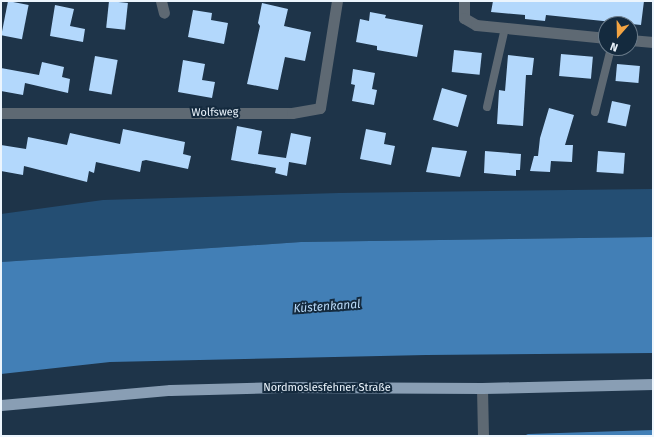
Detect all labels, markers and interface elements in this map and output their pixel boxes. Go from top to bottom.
north arrow [598,16,638,56]
text: N [608,39,620,54]
street label: Wolfsweg [191,106,239,120]
water label: Küstenkanal [293,297,361,317]
street label: Nordmoslesfehner Straße [263,381,391,395]

